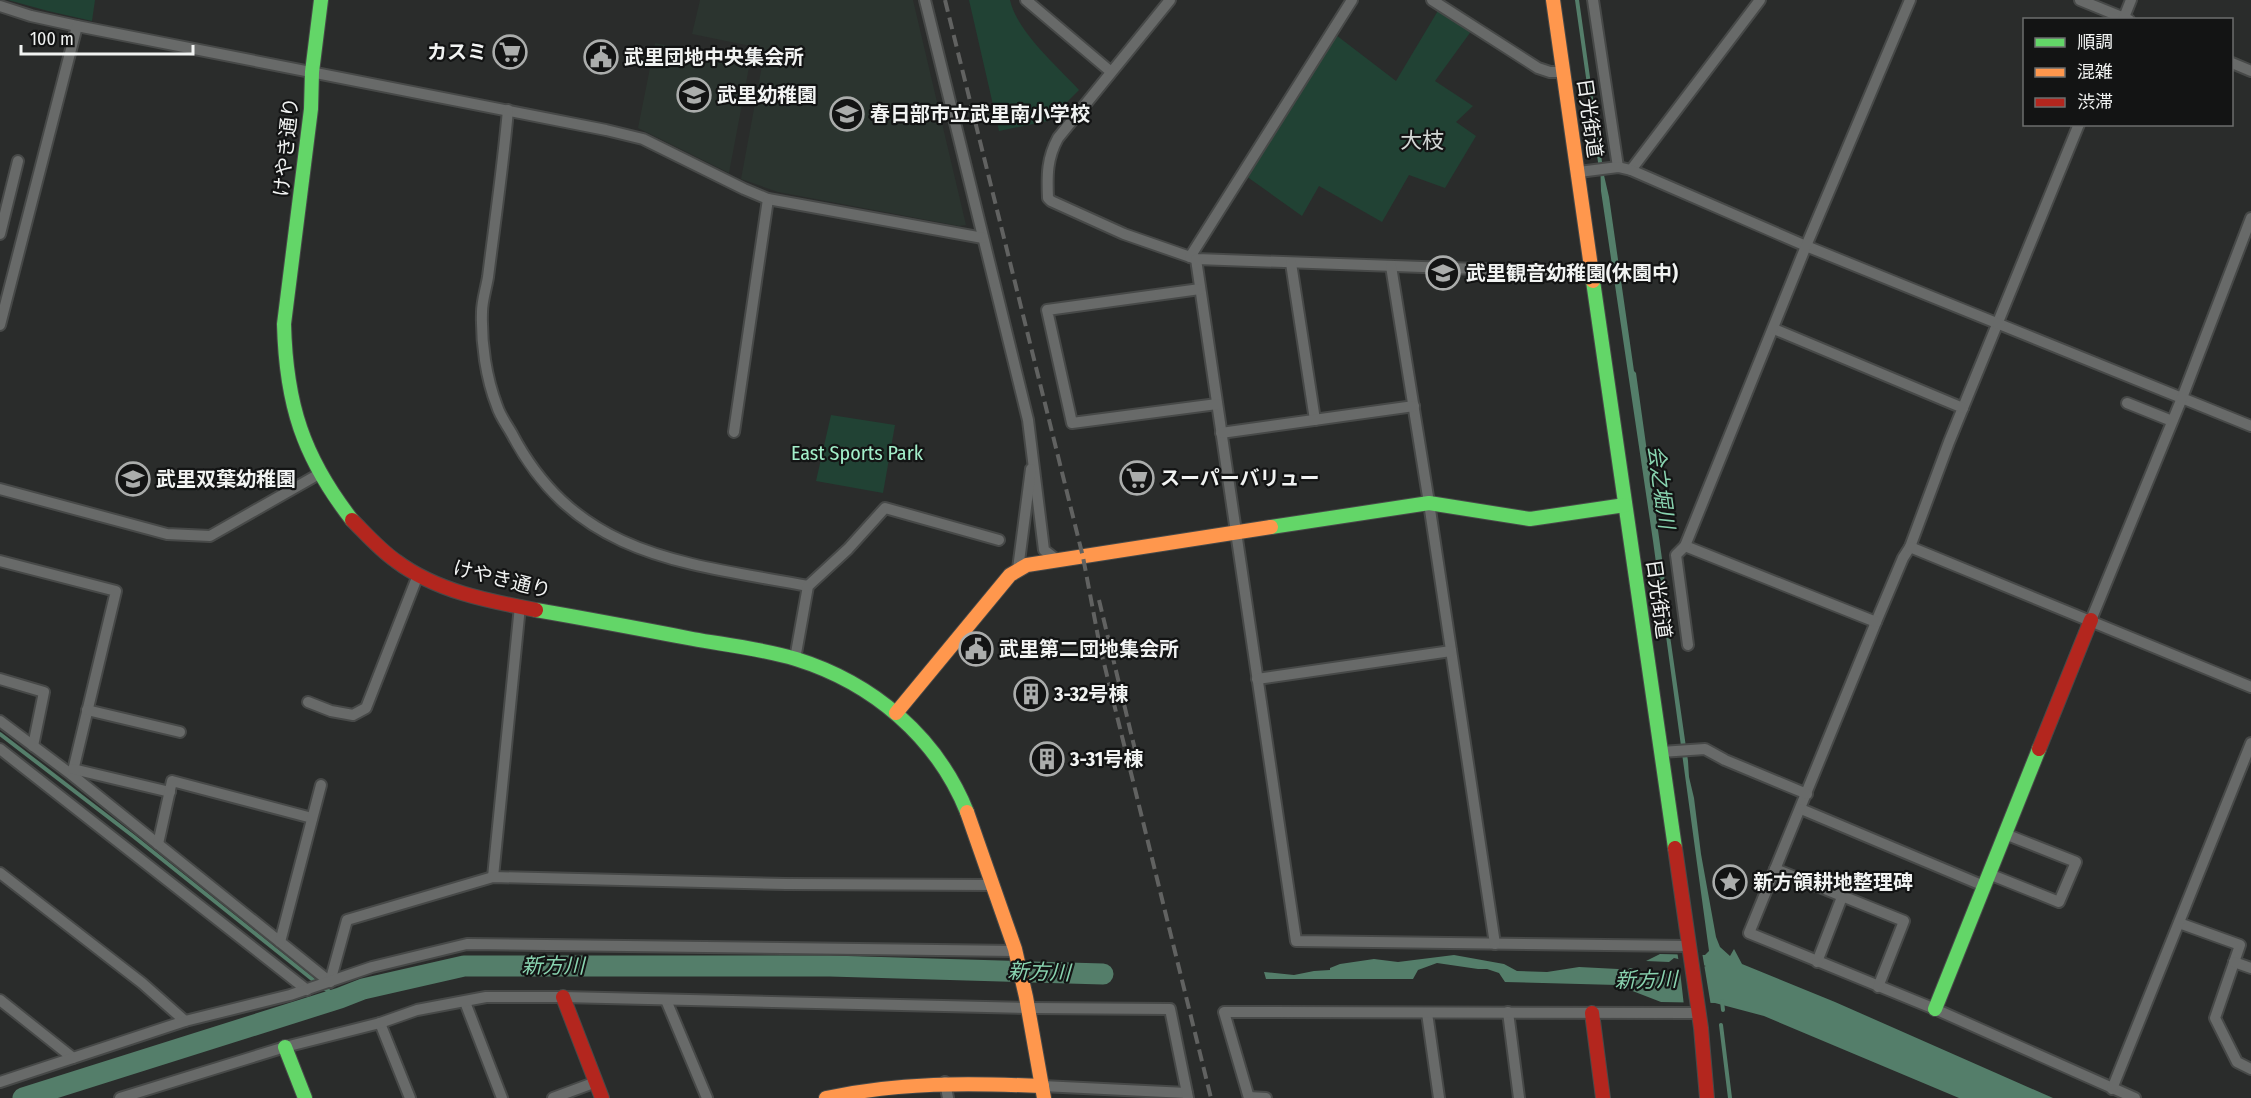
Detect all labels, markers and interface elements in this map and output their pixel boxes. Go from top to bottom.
scale bar [21,18,194,56]
legend [2023,18,2233,126]
text: 100 m [30,28,74,50]
text: 順調 [2077,31,2113,53]
supermarket icon: カスミ [492,34,528,70]
public building icon: 武里団地中央集会所 [583,39,619,75]
place label: カスミ [427,40,487,64]
place label: 武里団地中央集会所 [624,45,804,69]
text: 混雑 [2077,61,2113,83]
school or university icon: 武里幼稚園 [676,77,712,113]
street label: 日光街道 [1573,77,1607,159]
place label: 武里幼稚園 [717,83,817,107]
text: 渋滞 [2077,91,2113,113]
street label: けやき通り [269,96,303,198]
school or university icon: 春日部市立武里南小学校 [829,96,865,132]
place label: 春日部市立武里南小学校 [870,102,1090,126]
district label: 大枝 [1400,127,1444,154]
school or university icon: 武里観音幼稚園(休園中) [1425,255,1461,291]
place label: 武里観音幼稚園(休園中) [1466,261,1678,285]
park label: East Sports Park [791,441,924,465]
water label: 会之堀川 [1642,444,1680,532]
supermarket icon: スーパーバリュー [1119,460,1155,496]
school or university icon: 武里双葉幼稚園 [115,461,151,497]
place label: スーパーバリュー [1160,466,1320,490]
place label: 武里双葉幼稚園 [156,467,296,491]
street label: けやき通り [451,555,553,603]
street label: 日光街道 [1642,558,1676,640]
public building icon: 武里第二団地集会所 [958,631,994,667]
place label: 武里第二団地集会所 [999,637,1179,661]
building icon: 3-32号棟 [1013,676,1049,712]
place label: 3-32号棟 [1053,682,1128,706]
building icon: 3-31号棟 [1029,741,1065,777]
place label: 3-31号棟 [1069,747,1143,771]
place icon: 新方領耕地整理碑 [1712,864,1748,900]
place label: 新方領耕地整理碑 [1753,870,1913,894]
water label: 新方川 [522,953,586,979]
water label: 新方川 [1007,958,1073,986]
water label: 新方川 [1614,966,1680,994]

